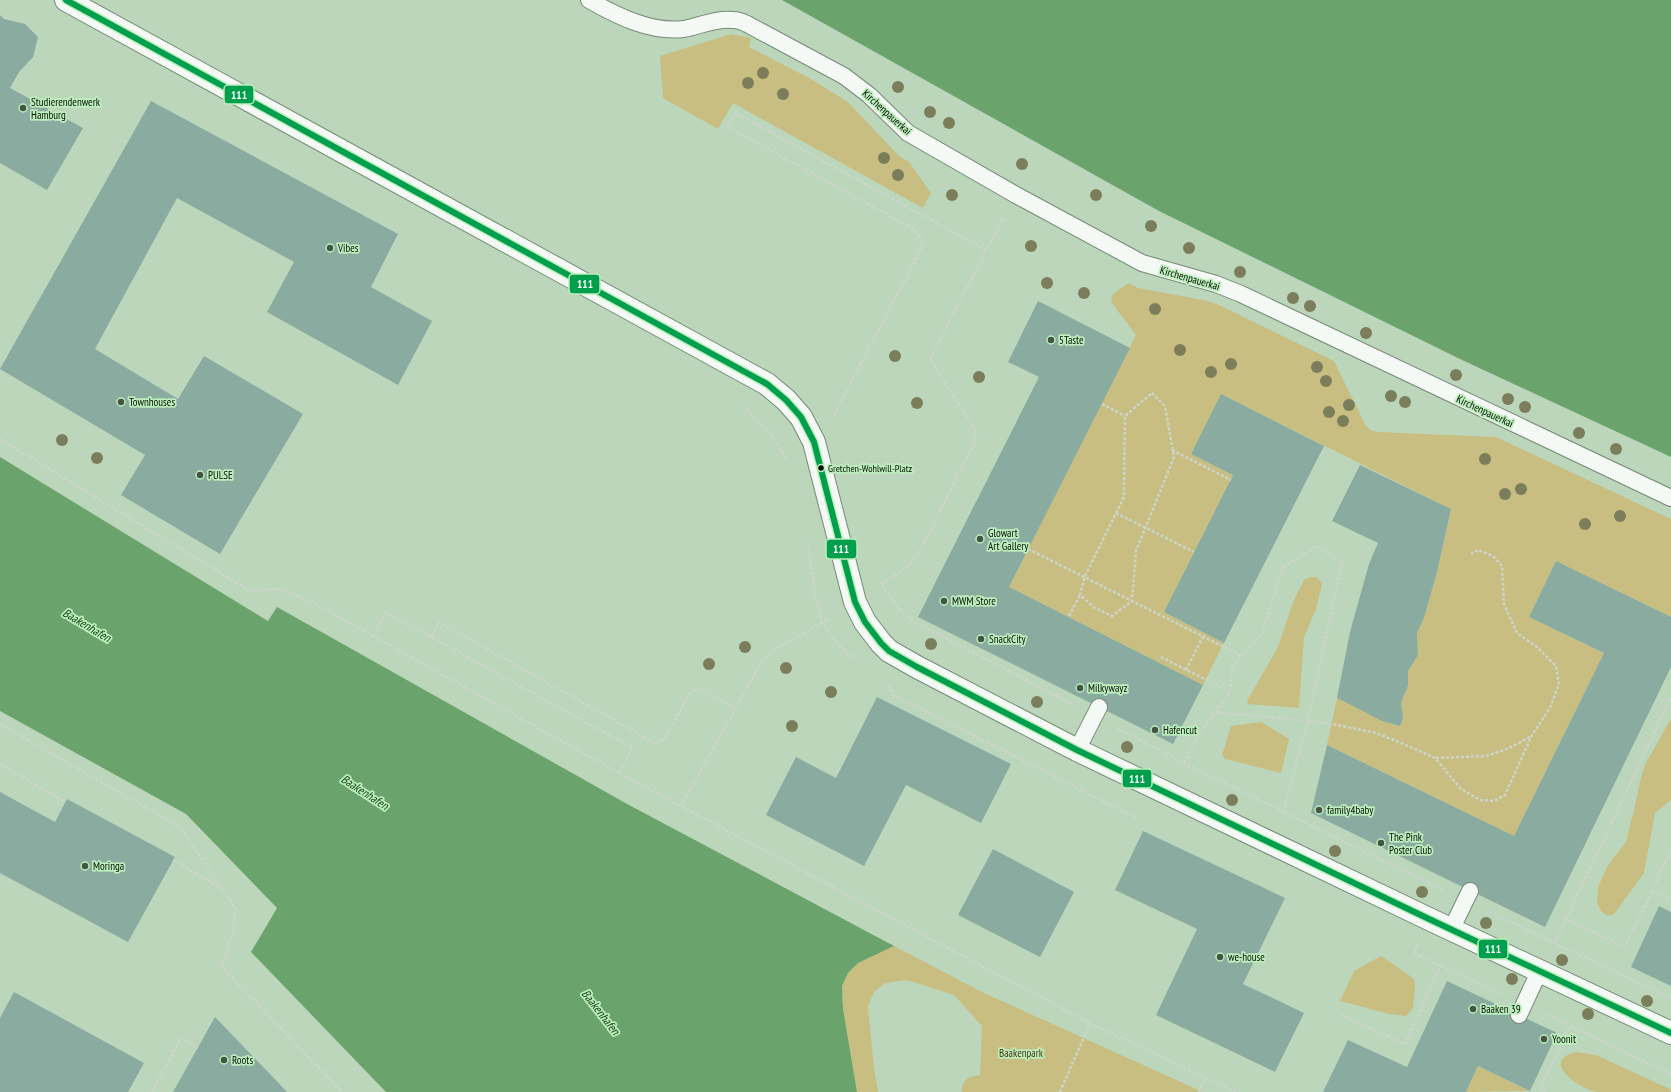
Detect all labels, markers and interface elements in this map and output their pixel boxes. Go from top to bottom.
line badge: 111 [224,85,254,104]
street label: Kirchenpauerkai [859,86,915,138]
text: 111 [231,88,247,102]
place label: Studierendenwerk Hamburg [31,95,101,122]
marker: Studierendenwerk Hamburg [18,103,28,113]
place label: Vibes [337,241,359,255]
marker: Vibes [325,243,335,253]
street label: Kirchenpauerkai [1158,263,1222,293]
line badge: 111 [569,274,600,294]
text: 111 [577,277,593,291]
place label: 5Taste [1059,333,1084,347]
marker: 5Taste [1046,335,1056,345]
street label: Kirchenpauerkai [1454,392,1516,430]
place label: Townhouses [129,395,175,409]
marker: Townhouses [116,397,126,407]
place label: Gretchen-Wohlwill-Platz [828,462,912,475]
marker: Gretchen-Wohlwill-Platz [816,463,826,473]
place label: PULSE [208,468,233,482]
marker: PULSE [195,470,205,480]
place label: Glowart Art Gallery [988,526,1029,553]
marker: Glowart Art Gallery [975,534,985,544]
line badge: 111 [826,539,857,559]
text: 111 [833,542,849,556]
place label: MWM Store [952,594,996,608]
marker: MWM Store [939,596,949,606]
water label: Baakenhafen [60,605,114,646]
place label: SnackCity [989,632,1027,646]
marker: SnackCity [976,634,986,644]
place label: Milkywayz [1088,681,1127,695]
marker: Milkywayz [1075,683,1085,693]
place label: Hafencut [1163,723,1197,737]
marker: Hafencut [1150,725,1160,735]
line badge: 111 [1122,769,1152,788]
water label: Baakenhafen [339,771,392,813]
text: 111 [1129,772,1145,786]
place label: family4baby [1327,803,1374,817]
marker: family4baby [1314,805,1324,815]
place label: The Pink Poster Club [1389,830,1432,857]
marker: The Pink Poster Club [1376,838,1386,848]
place label: Moringa [93,859,124,873]
marker: Moringa [80,861,90,871]
line badge: 111 [1478,939,1508,959]
text: 111 [1485,942,1501,956]
place label: we-house [1228,950,1265,964]
marker: we-house [1215,952,1225,962]
water label: Baakenhafen [579,986,624,1038]
place label: Baaken 39 [1481,1002,1521,1016]
marker: Baaken 39 [1468,1004,1478,1014]
place label: Yoonit [1552,1032,1576,1046]
marker: Yoonit [1539,1034,1549,1044]
park label: Baakenpark [999,1046,1044,1060]
place label: Roots [232,1053,253,1067]
marker: Roots [219,1055,229,1065]

